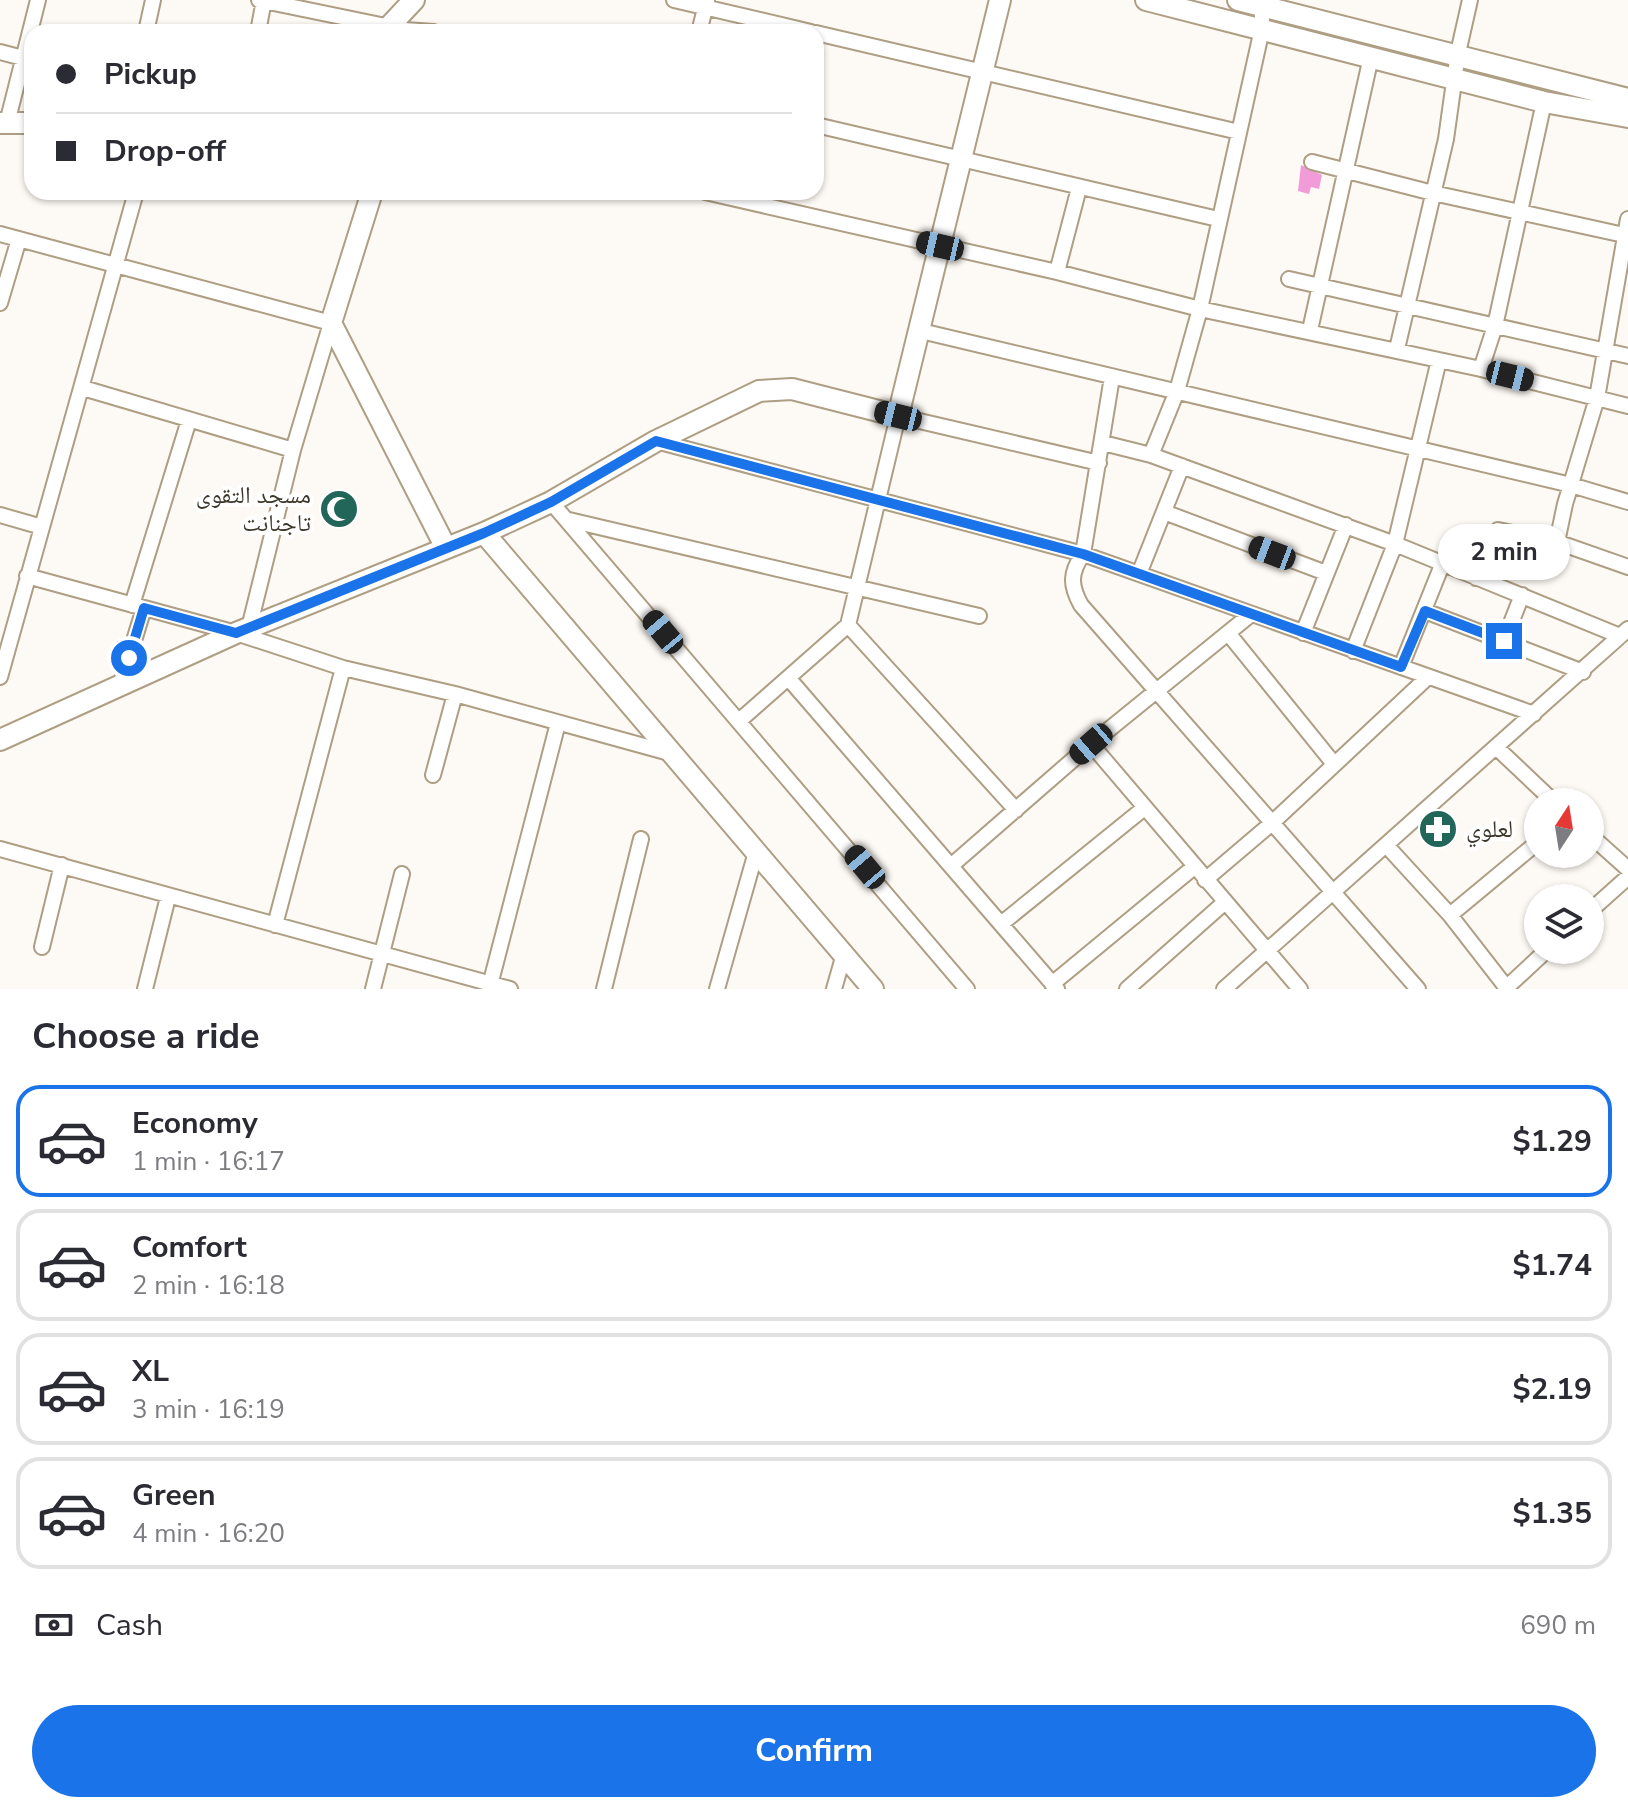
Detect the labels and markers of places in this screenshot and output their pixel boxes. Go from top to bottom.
place label: مسجد التقوى تاجنانت [196,479,311,539]
mosque icon: مسجد التقوى تاجنانت [318,488,360,530]
pharmacy icon: لعلوي [1417,808,1459,850]
place label: لعلوي [1466,813,1513,848]

